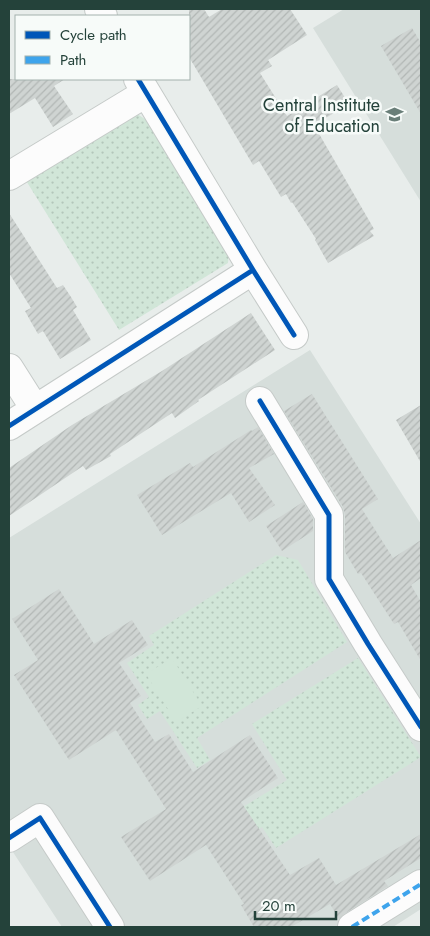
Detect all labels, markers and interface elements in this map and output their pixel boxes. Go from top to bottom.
legend [15,15,190,80]
text: Cycle path [60,24,127,46]
text: Path [60,49,86,71]
place label: Central Institute of Education [263,92,380,139]
school or university icon: Central Institute of Education [384,105,404,125]
scale bar [255,888,336,920]
text: 20 m [262,895,296,917]

